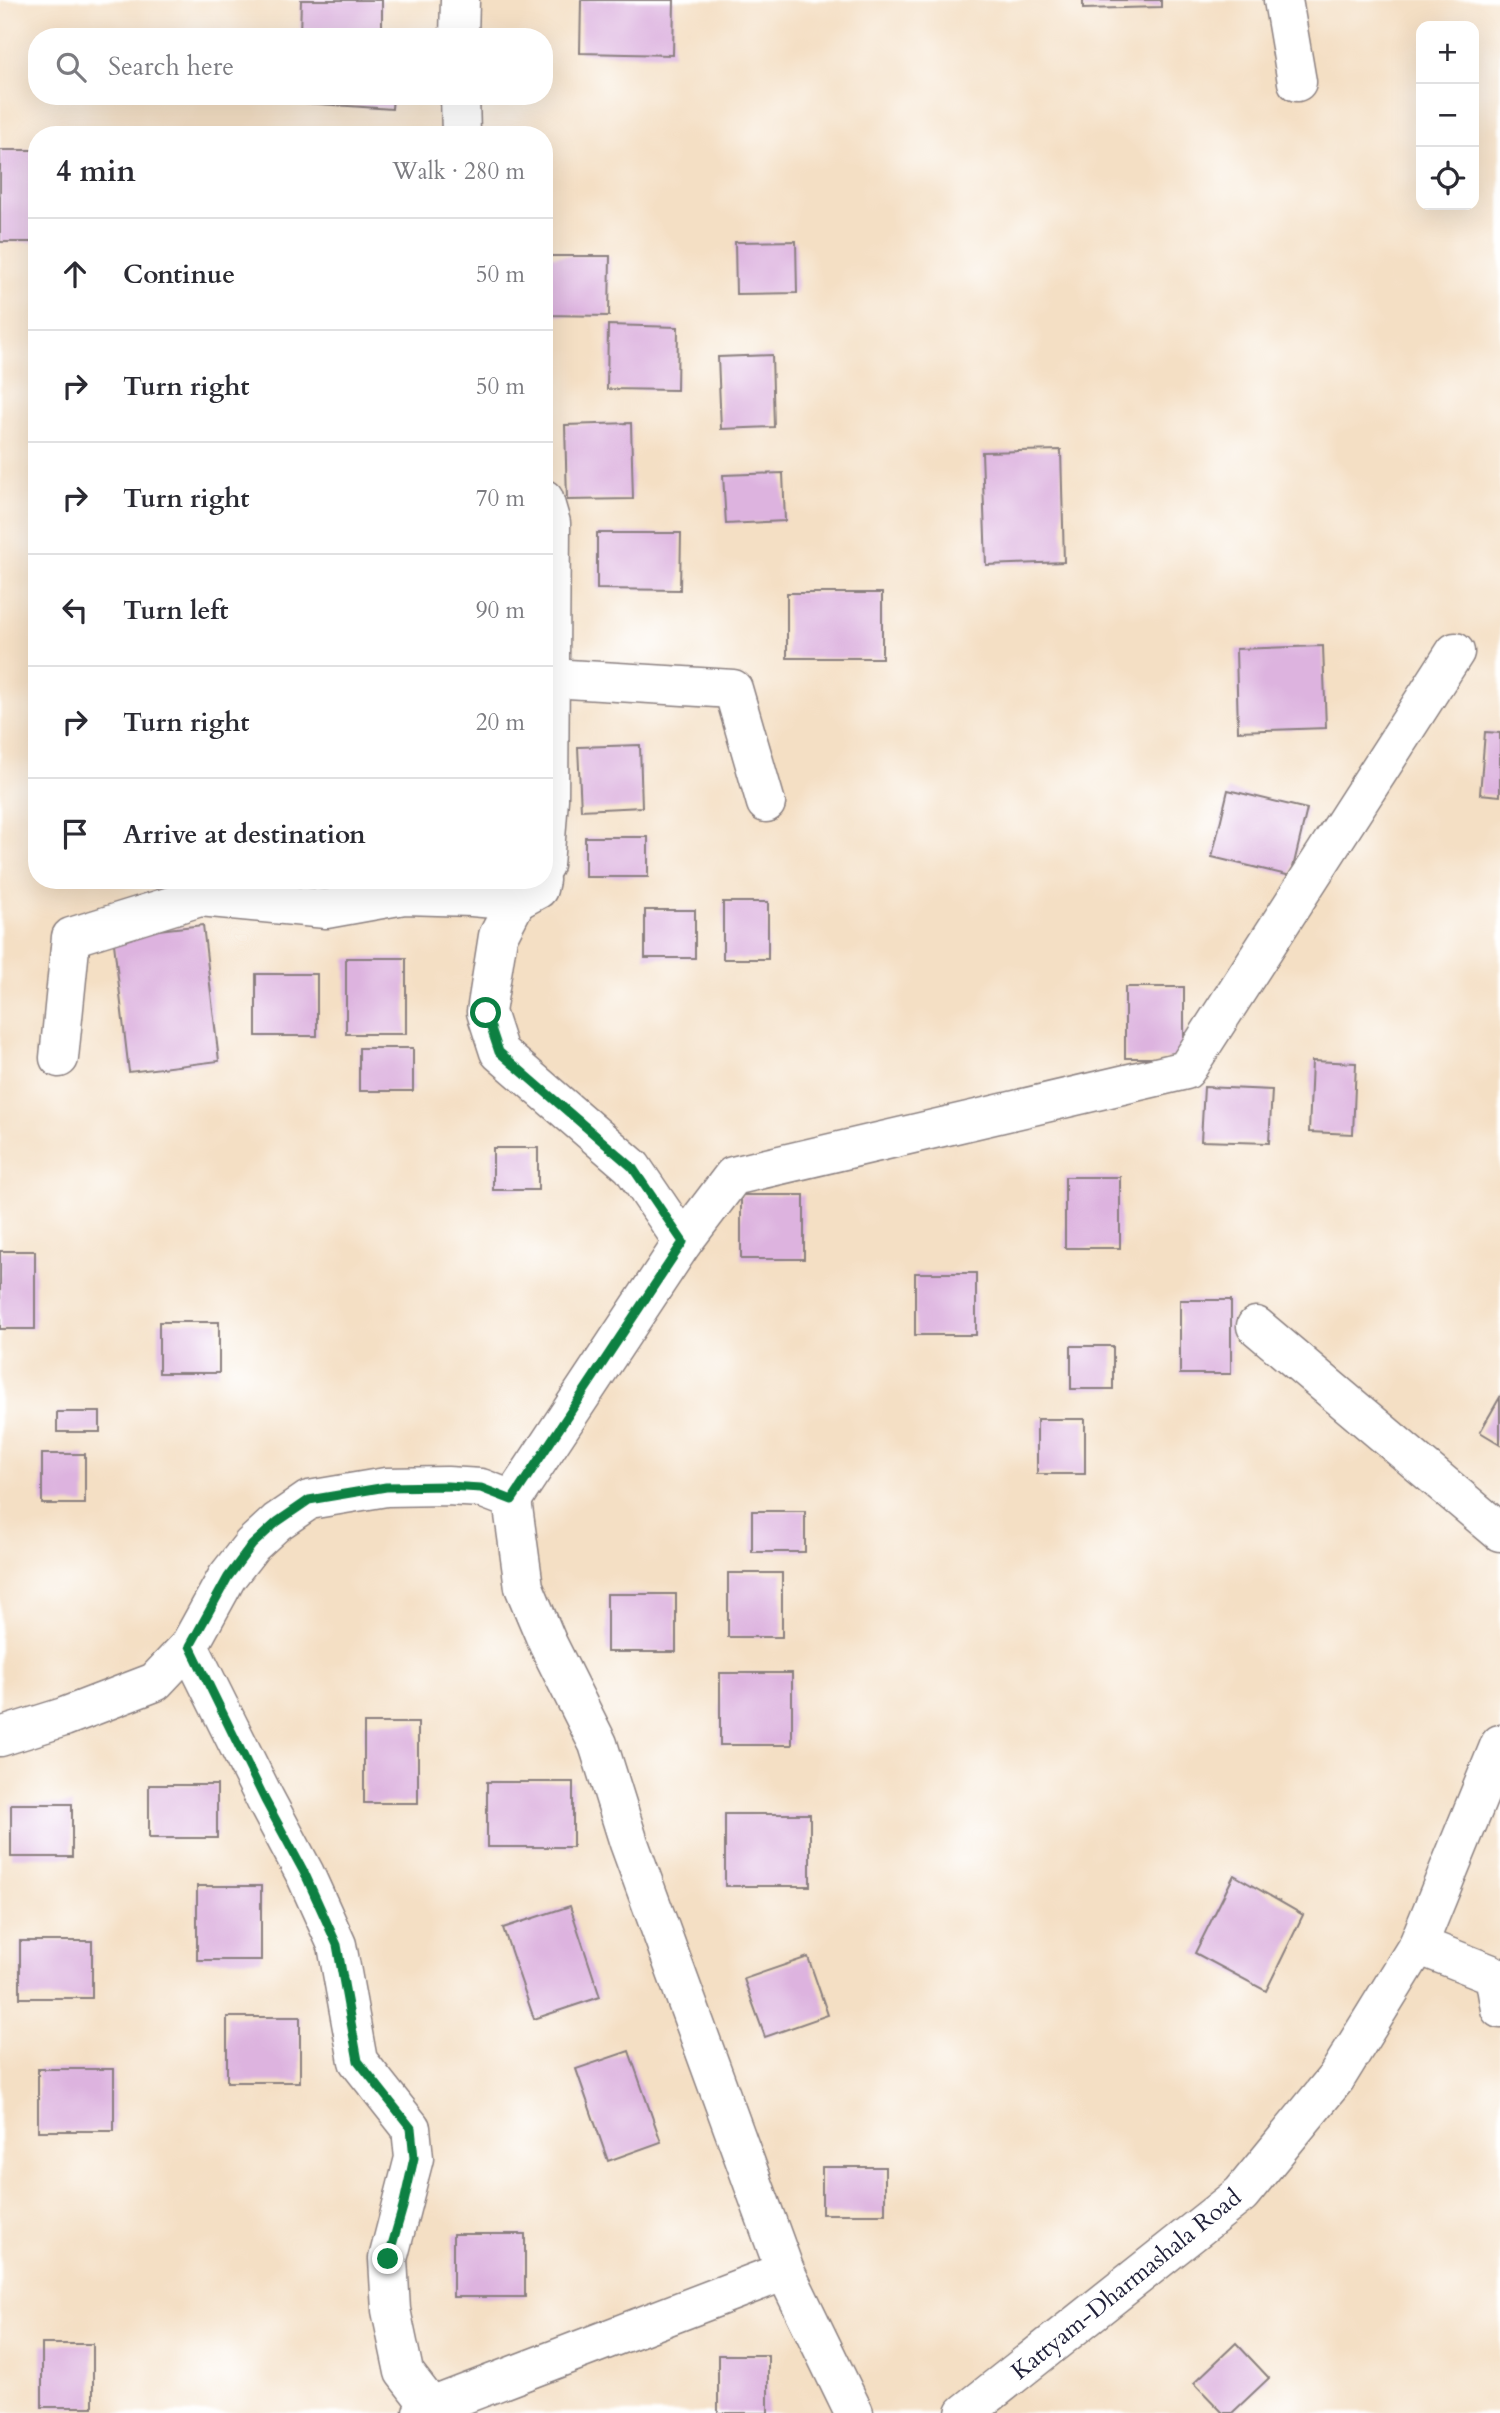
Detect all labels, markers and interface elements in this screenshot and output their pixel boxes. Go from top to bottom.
map controls [1416,21,1479,210]
button: + [1416,21,1479,84]
search box [28,28,553,105]
icon: search [52,48,90,86]
text: Search here [108,49,234,84]
button: − [1416,84,1479,147]
button: locate [1416,147,1479,210]
text: 4 min [56,151,136,192]
text: Walk · 280 m [392,156,525,187]
icon: ahead [56,255,94,293]
text: Continue [123,257,235,292]
text: 50 m [476,259,525,290]
icon: right [56,367,94,405]
text: Turn right [123,369,250,404]
text: 50 m [476,371,525,402]
icon: right [56,479,94,517]
text: Turn right [123,481,250,516]
text: 70 m [476,483,525,514]
icon: left [56,591,94,629]
text: Turn left [123,593,228,628]
text: 90 m [476,595,525,626]
icon: right [56,703,94,741]
text: Turn right [123,705,250,740]
text: 20 m [476,707,525,738]
icon: arrive [56,815,94,853]
text: Arrive at destination [123,817,366,852]
route start [470,997,501,1028]
street label: Kattyam-Dharmashala Road [1004,2181,1248,2388]
route end [372,2243,403,2274]

